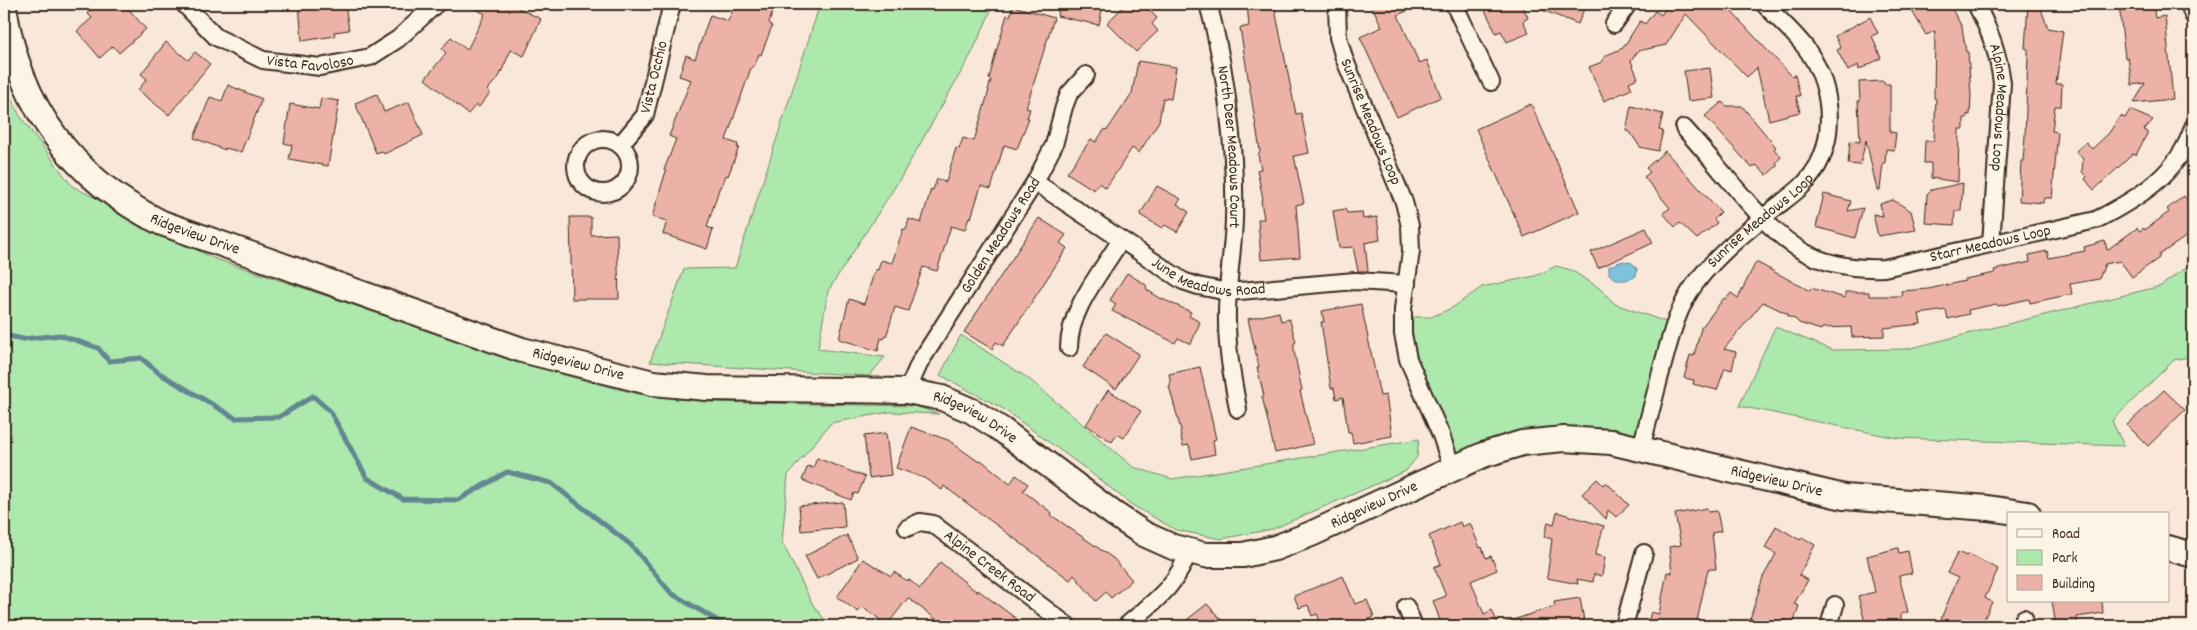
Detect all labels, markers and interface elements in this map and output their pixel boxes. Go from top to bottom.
street label: Vista Occhio [634,39,674,116]
street label: Alpine Meadows Loop [1982,41,2014,172]
street label: Vista Favoloso [265,49,356,79]
street label: Sunrise Meadows Loop [1334,55,1407,189]
street label: North Deer Meadows Court [1211,64,1246,229]
street label: Sunrise Meadows Loop [1702,169,1820,273]
street label: Golden Meadows Road [955,173,1047,298]
street label: Ridgeview Drive [146,207,243,261]
street label: Starr Meadows Loop [1928,219,2053,269]
street label: June Meadows Road [1147,251,1266,304]
street label: Ridgeview Drive [530,342,627,387]
street label: Ridgeview Drive [931,385,1022,449]
street label: Ridgeview Drive [1728,459,1825,503]
street label: Ridgeview Drive [1327,475,1422,535]
legend [2007,512,2170,602]
street label: Alpine Creek Road [939,524,1040,609]
text: Road [2052,524,2080,546]
text: Park [2052,548,2078,570]
text: Building [2052,574,2095,596]

